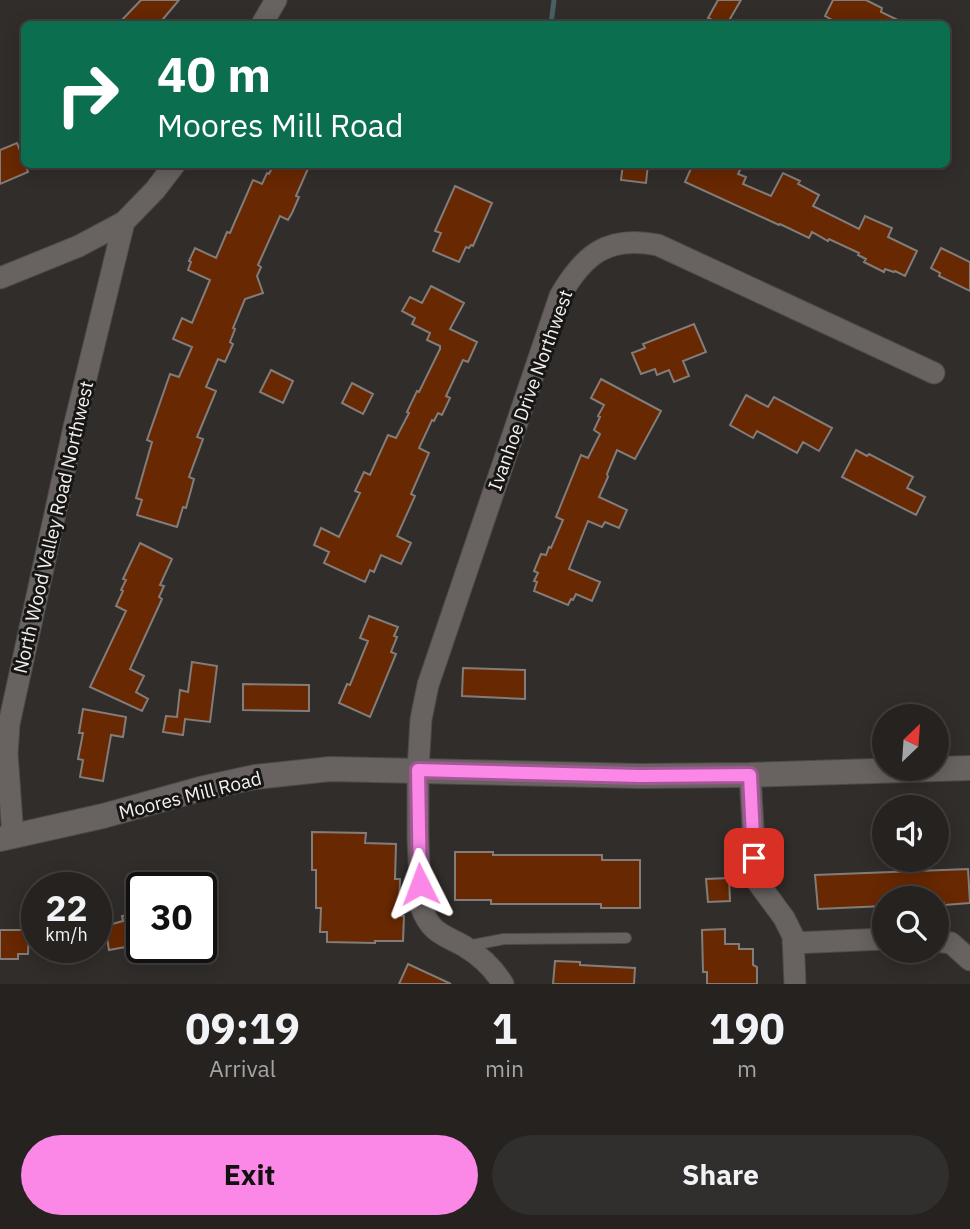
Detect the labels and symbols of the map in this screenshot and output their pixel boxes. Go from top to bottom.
street label: Ivanhoe Drive Northwest [482,286,578,494]
street label: North Wood Valley Road Northwest [8,378,98,676]
north arrow [872,704,948,780]
street label: Moores Mill Road [116,766,264,824]
pin [724,828,784,888]
position arrow [383,847,457,921]
speed limit sign: 30 [126,872,217,963]

